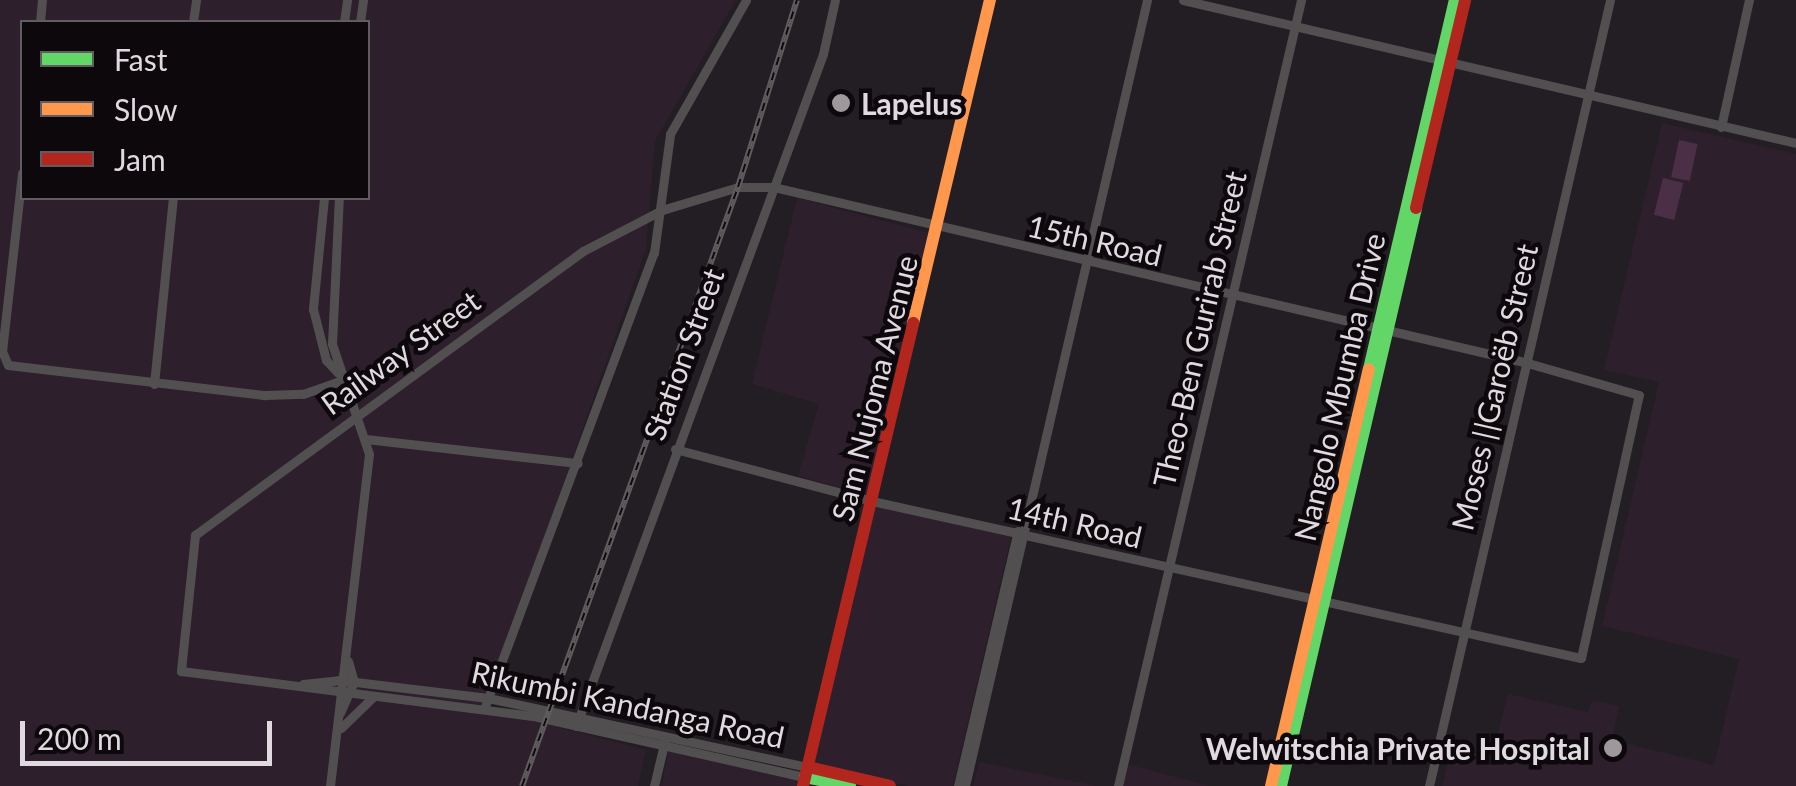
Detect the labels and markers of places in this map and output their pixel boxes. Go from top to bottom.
place label: Lapelus [861,85,962,121]
marker: Lapelus [830,92,852,114]
place label: Welwitschia Private Hospital [1206,730,1590,766]
marker: Welwitschia Private Hospital [1600,735,1626,761]

